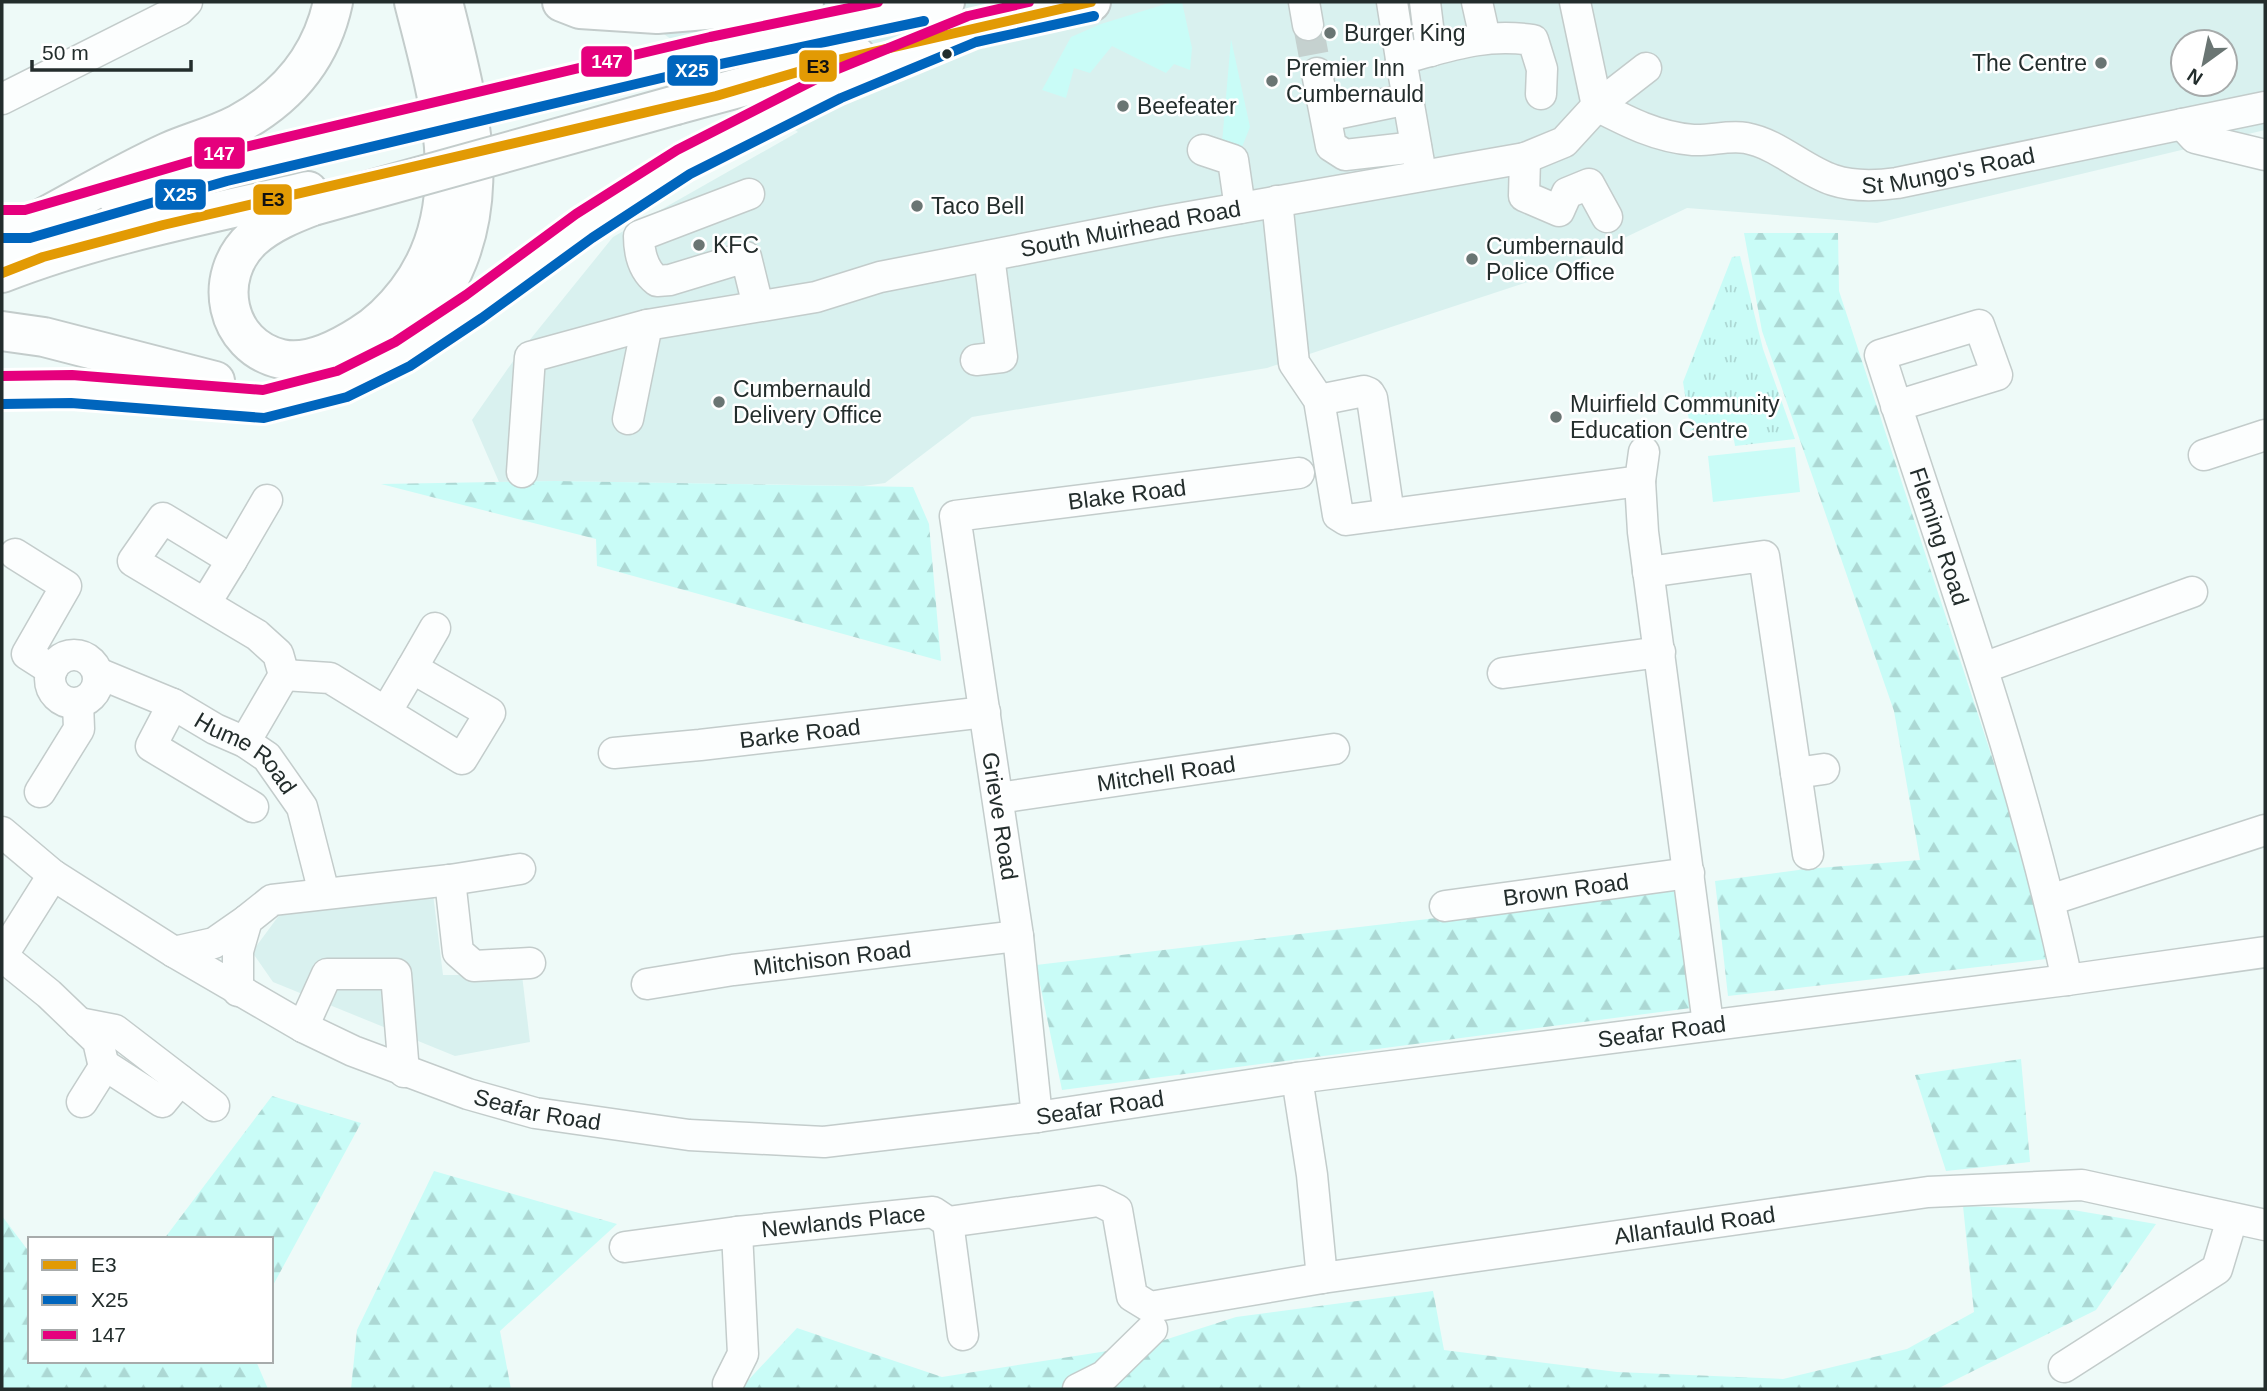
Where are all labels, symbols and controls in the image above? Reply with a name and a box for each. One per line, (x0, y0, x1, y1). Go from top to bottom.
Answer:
place label: Burger King (1344, 20, 1465, 46)
marker: Burger King (1322, 25, 1338, 41)
scale bar (32, 28, 191, 72)
north arrow (2169, 28, 2239, 98)
text: 50 m (42, 41, 89, 64)
line badge: 147 (580, 45, 633, 78)
unlabelled marker (940, 47, 954, 61)
line badge: E3 (798, 49, 838, 83)
place label: The Centre (1972, 50, 2087, 76)
text: 147 (591, 51, 623, 72)
line badge: X25 (666, 54, 719, 87)
place label: Premier Inn Cumbernauld (1286, 55, 1424, 107)
marker: The Centre (2093, 55, 2109, 71)
text: E3 (806, 56, 830, 77)
text: X25 (675, 60, 709, 81)
text: N (2184, 64, 2206, 89)
marker: Premier Inn Cumbernauld (1264, 73, 1280, 89)
place label: Beefeater (1137, 93, 1237, 119)
marker: Beefeater (1115, 98, 1131, 114)
line badge: 147 (193, 136, 246, 170)
street label: St Mungo's Road (1861, 142, 2037, 198)
text: 147 (203, 143, 235, 164)
line badge: X25 (154, 178, 207, 211)
line badge: E3 (252, 183, 293, 216)
text: X25 (163, 184, 197, 205)
text: E3 (261, 189, 285, 210)
place label: Taco Bell (931, 193, 1024, 219)
street label: South Muirhead Road (1018, 195, 1243, 262)
marker: Taco Bell (909, 198, 925, 214)
place label: KFC (713, 232, 759, 258)
place label: Cumbernauld Police Office (1486, 233, 1624, 285)
marker: KFC (691, 237, 707, 253)
marker: Cumbernauld Police Office (1464, 251, 1480, 267)
place label: Cumbernauld Delivery Office (733, 376, 882, 428)
place label: Muirfield Community Education Centre (1570, 391, 1780, 443)
marker: Cumbernauld Delivery Office (711, 394, 727, 410)
marker: Muirfield Community Education Centre (1548, 409, 1564, 425)
street label: Fleming Road (1905, 464, 1974, 608)
street label: Blake Road (1066, 474, 1188, 515)
street label: Hume Road (190, 707, 302, 799)
street label: Barke Road (738, 714, 862, 753)
street label: Grieve Road (977, 750, 1023, 882)
street label: Mitchell Road (1095, 751, 1237, 796)
street label: Brown Road (1501, 868, 1630, 911)
street label: Mitchison Road (752, 936, 912, 980)
street label: Seafar Road (1596, 1011, 1727, 1053)
street label: Seafar Road (471, 1083, 603, 1135)
street label: Seafar Road (1034, 1085, 1166, 1130)
street label: Newlands Place (760, 1200, 927, 1242)
street label: Allanfauld Road (1612, 1201, 1777, 1249)
legend (28, 1237, 273, 1363)
text: E3 (91, 1253, 117, 1276)
text: X25 (91, 1288, 128, 1311)
text: 147 (91, 1323, 126, 1346)

